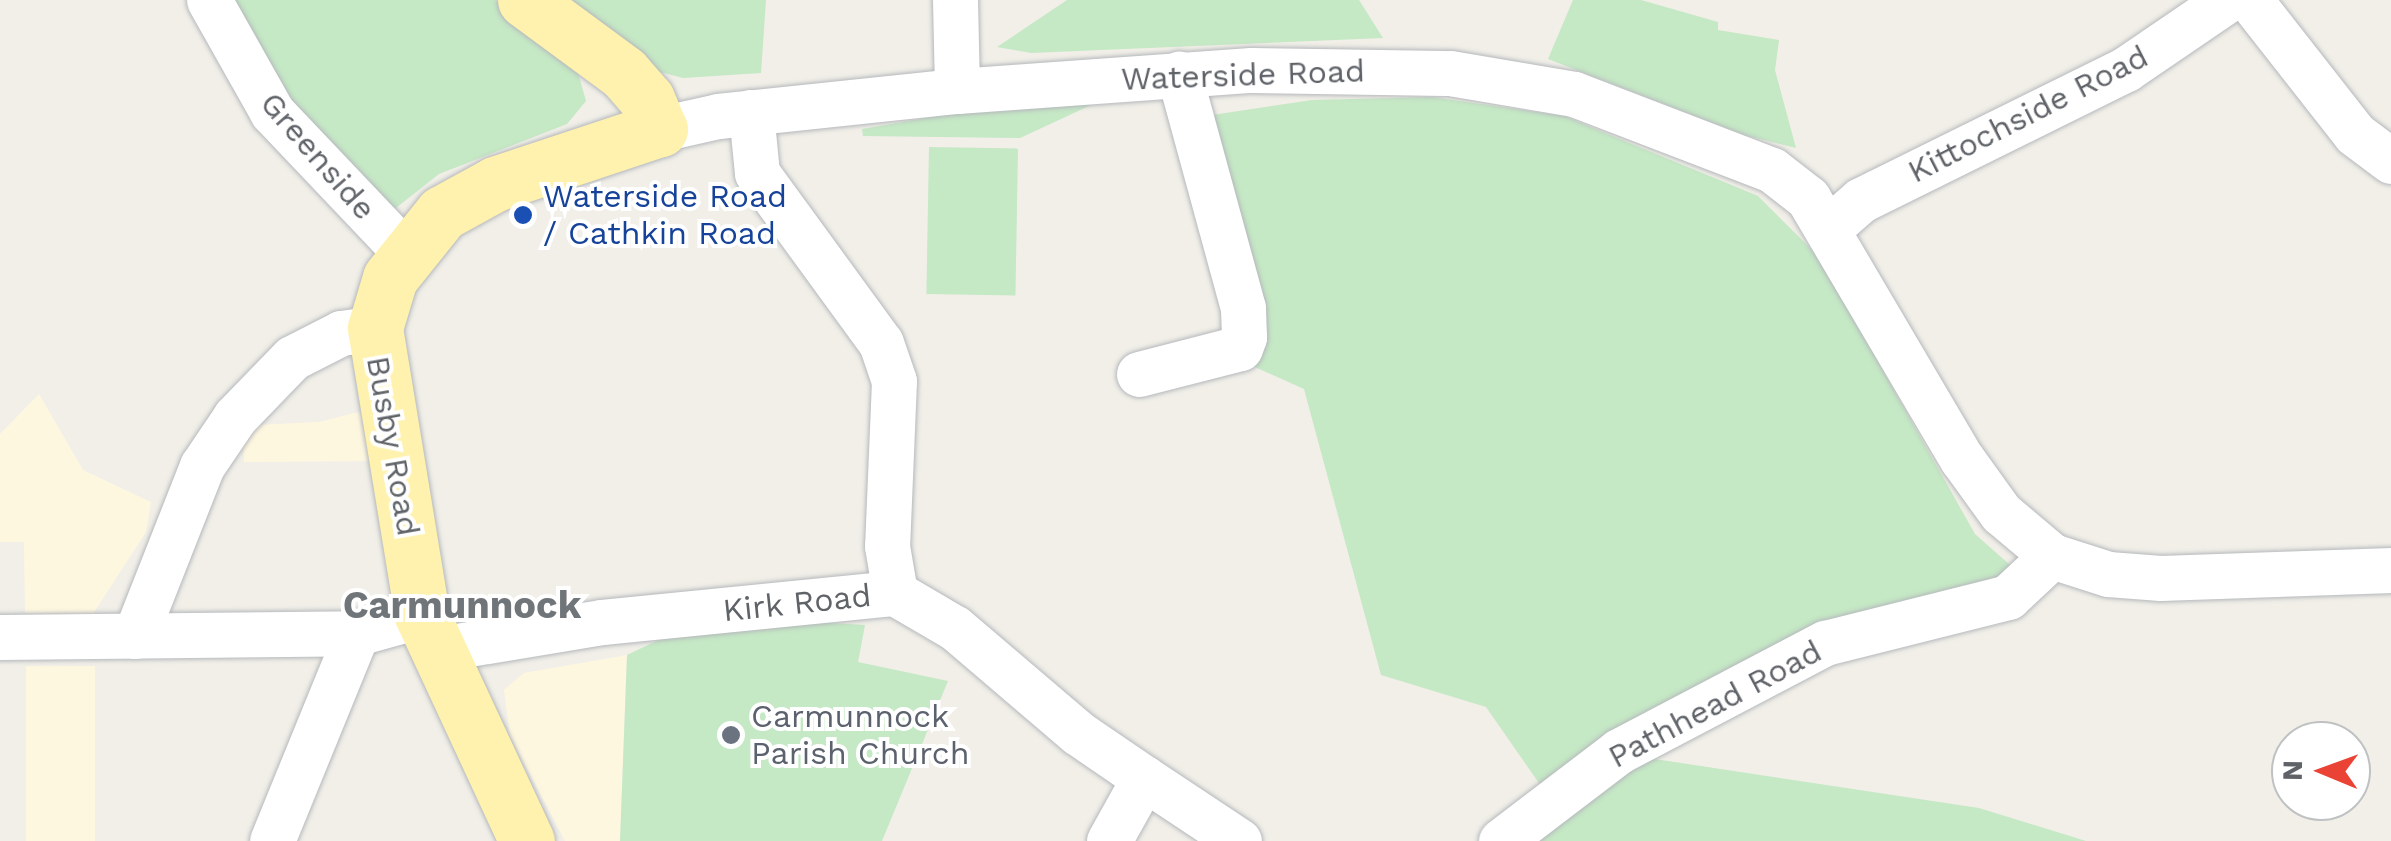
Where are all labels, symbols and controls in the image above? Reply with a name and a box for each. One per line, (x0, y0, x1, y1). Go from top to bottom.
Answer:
street label: Kittochside Road (1902, 37, 2154, 191)
street label: Waterside Road (1120, 52, 1366, 98)
street label: Greenside (252, 84, 384, 228)
place label: Waterside Road / Cathkin Road (543, 178, 787, 253)
marker: Waterside Road / Cathkin Road (512, 204, 534, 226)
street label: Busby Road (358, 353, 428, 539)
street label: Kirk Road (721, 576, 873, 630)
district label: Carmunnock (343, 583, 581, 629)
street label: Pathhead Road (1602, 632, 1828, 776)
place label: Carmunnock Parish Church (751, 698, 970, 773)
north arrow (2271, 721, 2371, 821)
marker: Carmunnock Parish Church (720, 724, 742, 746)
text: N (2276, 760, 2309, 781)

